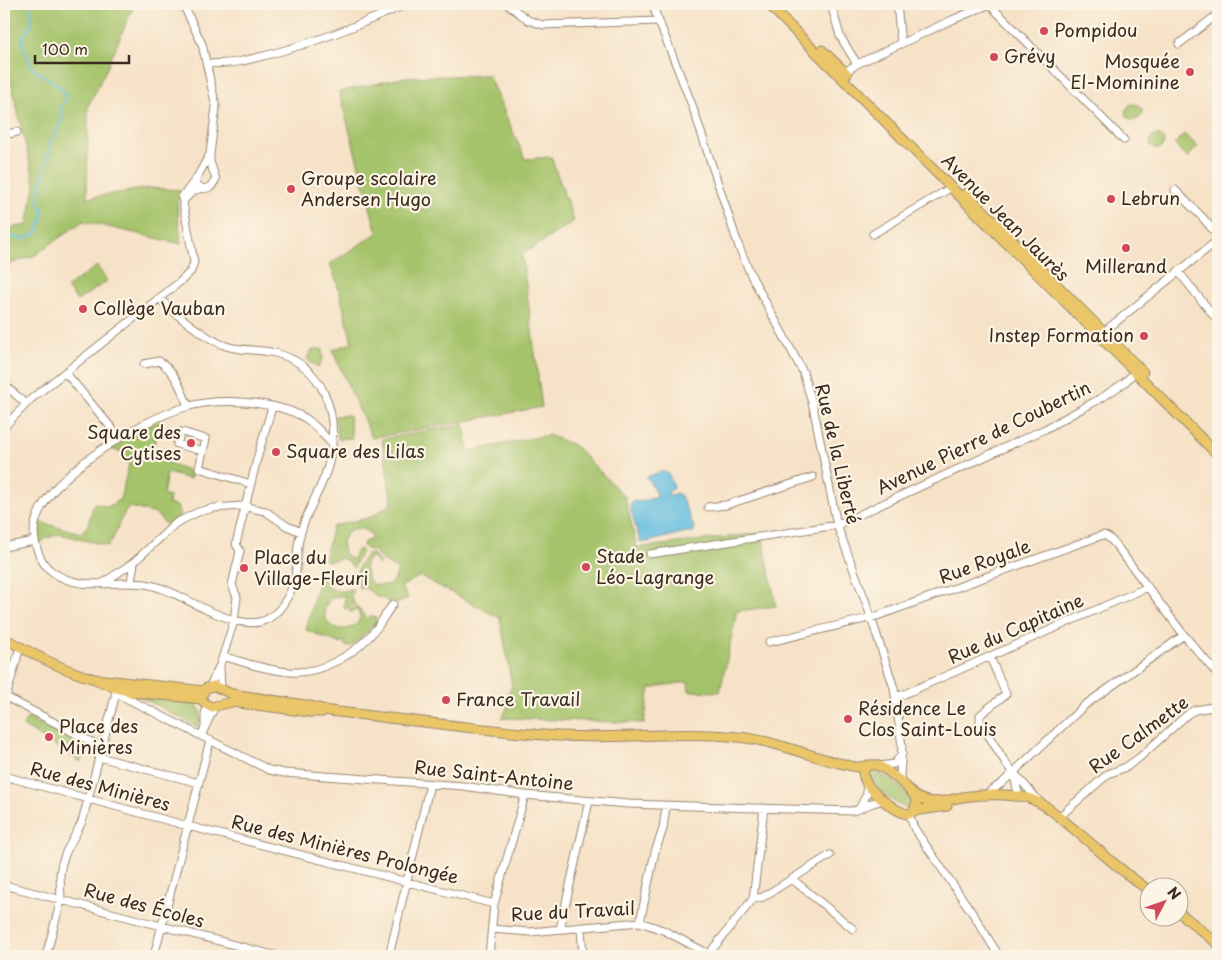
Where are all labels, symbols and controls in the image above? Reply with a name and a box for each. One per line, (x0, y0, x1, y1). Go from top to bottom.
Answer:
place label: Pompidou (1054, 16, 1138, 43)
marker: Pompidou (1038, 25, 1050, 37)
scale bar (35, 32, 129, 64)
text: 100 m (42, 37, 88, 60)
place label: Grévy (1004, 42, 1056, 69)
place label: Mosquée El-Mominine (1070, 47, 1180, 95)
marker: Grévy (988, 51, 1000, 63)
marker: Mosquée El-Mominine (1184, 66, 1196, 78)
street label: Avenue Jean Jaurès (936, 147, 1076, 287)
place label: Groupe scolaire Andersen Hugo (301, 164, 437, 212)
marker: Groupe scolaire Andersen Hugo (285, 183, 297, 195)
place label: Lebrun (1121, 184, 1180, 211)
marker: Lebrun (1105, 193, 1117, 205)
marker: Millerand (1120, 242, 1132, 254)
place label: Millerand (1085, 252, 1167, 279)
place label: Collège Vauban (93, 294, 225, 321)
marker: Collège Vauban (77, 303, 89, 315)
place label: Instep Formation (989, 321, 1134, 348)
marker: Instep Formation (1138, 330, 1150, 342)
street label: Avenue Pierre de Coubertin (872, 373, 1095, 500)
street label: Rue de la Liberté (809, 381, 868, 527)
place label: Square des Cytises (87, 418, 181, 466)
marker: Square des Cytises (185, 437, 197, 449)
place label: Square des Lilas (286, 437, 425, 464)
marker: Square des Lilas (270, 446, 282, 458)
street label: Rue Royale (935, 532, 1034, 590)
place label: Stade Léo-Lagrange (596, 542, 715, 590)
place label: Place du Village-Fleuri (254, 543, 368, 591)
marker: Stade Léo-Lagrange (580, 561, 592, 573)
marker: Place du Village-Fleuri (238, 562, 250, 574)
street label: Rue du Capitaine (943, 586, 1088, 670)
place label: France Travail (456, 685, 580, 712)
street label: Rue Calmette (1083, 688, 1194, 779)
marker: France Travail (440, 694, 452, 706)
place label: Résidence Le Clos Saint-Louis (858, 694, 997, 742)
place label: Place des Minières (59, 712, 138, 760)
marker: Résidence Le Clos Saint-Louis (842, 713, 854, 725)
marker: Place des Minières (43, 731, 55, 743)
street label: Rue Saint-Antoine (413, 753, 575, 796)
street label: Rue des Minières (27, 754, 173, 817)
street label: Rue des Minières Prolongée (229, 807, 462, 890)
street label: Rue des Écoles (81, 876, 208, 934)
north arrow (1140, 878, 1190, 928)
text: N (1163, 882, 1186, 904)
street label: Rue du Travail (510, 894, 636, 927)

